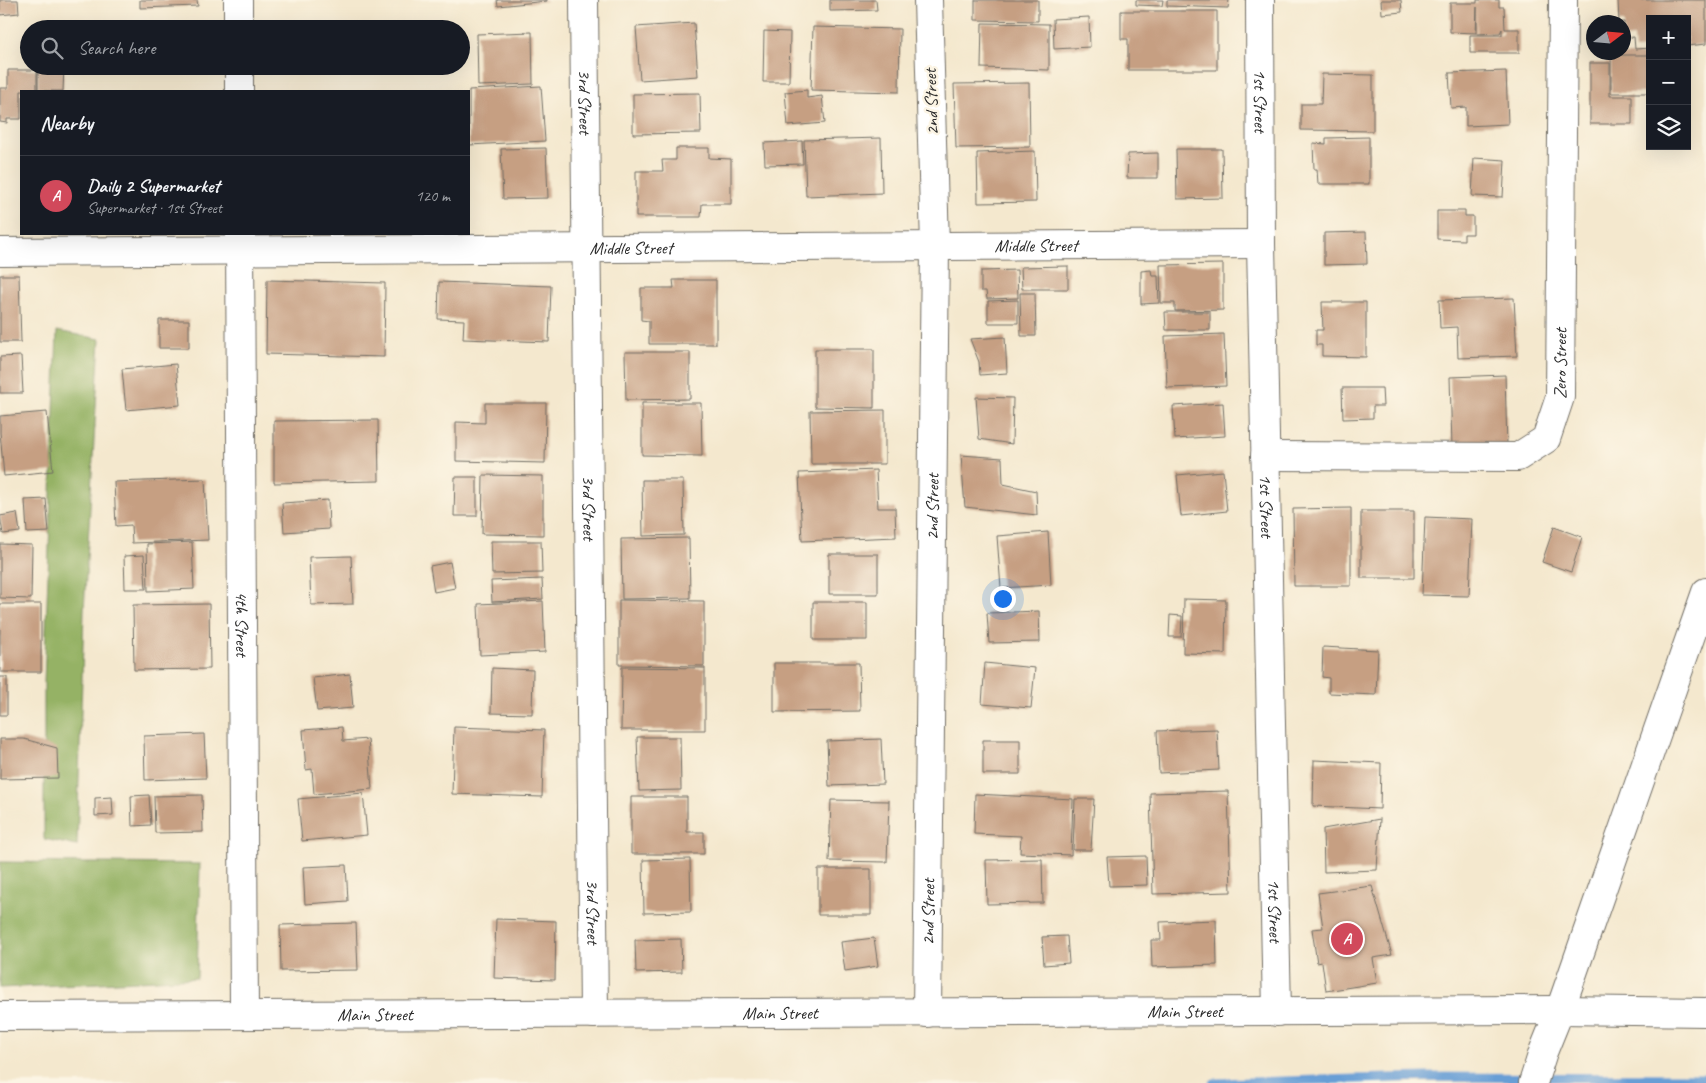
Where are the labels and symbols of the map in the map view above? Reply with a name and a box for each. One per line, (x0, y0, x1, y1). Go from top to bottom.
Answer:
north arrow (1586, 15, 1631, 60)
street label: 2nd Street (919, 66, 943, 136)
street label: 3rd Street (574, 69, 596, 137)
street label: 1st Street (1249, 69, 1272, 135)
street label: Middle Street (994, 234, 1081, 257)
street label: Middle Street (589, 237, 676, 259)
street label: Zero Street (1549, 326, 1572, 399)
street label: 2nd Street (921, 472, 944, 540)
street label: 1st Street (1255, 474, 1278, 540)
street label: 3rd Street (578, 475, 600, 543)
your location (990, 586, 1016, 612)
street label: 4th Street (231, 591, 253, 659)
street label: 2nd Street (917, 877, 939, 945)
street label: 3rd Street (582, 879, 604, 947)
street label: 1st Street (1263, 879, 1287, 945)
pin: A (1331, 920, 1363, 958)
street label: Main Street (1147, 1000, 1225, 1023)
street label: Main Street (742, 1002, 820, 1024)
street label: Main Street (337, 1003, 415, 1026)

